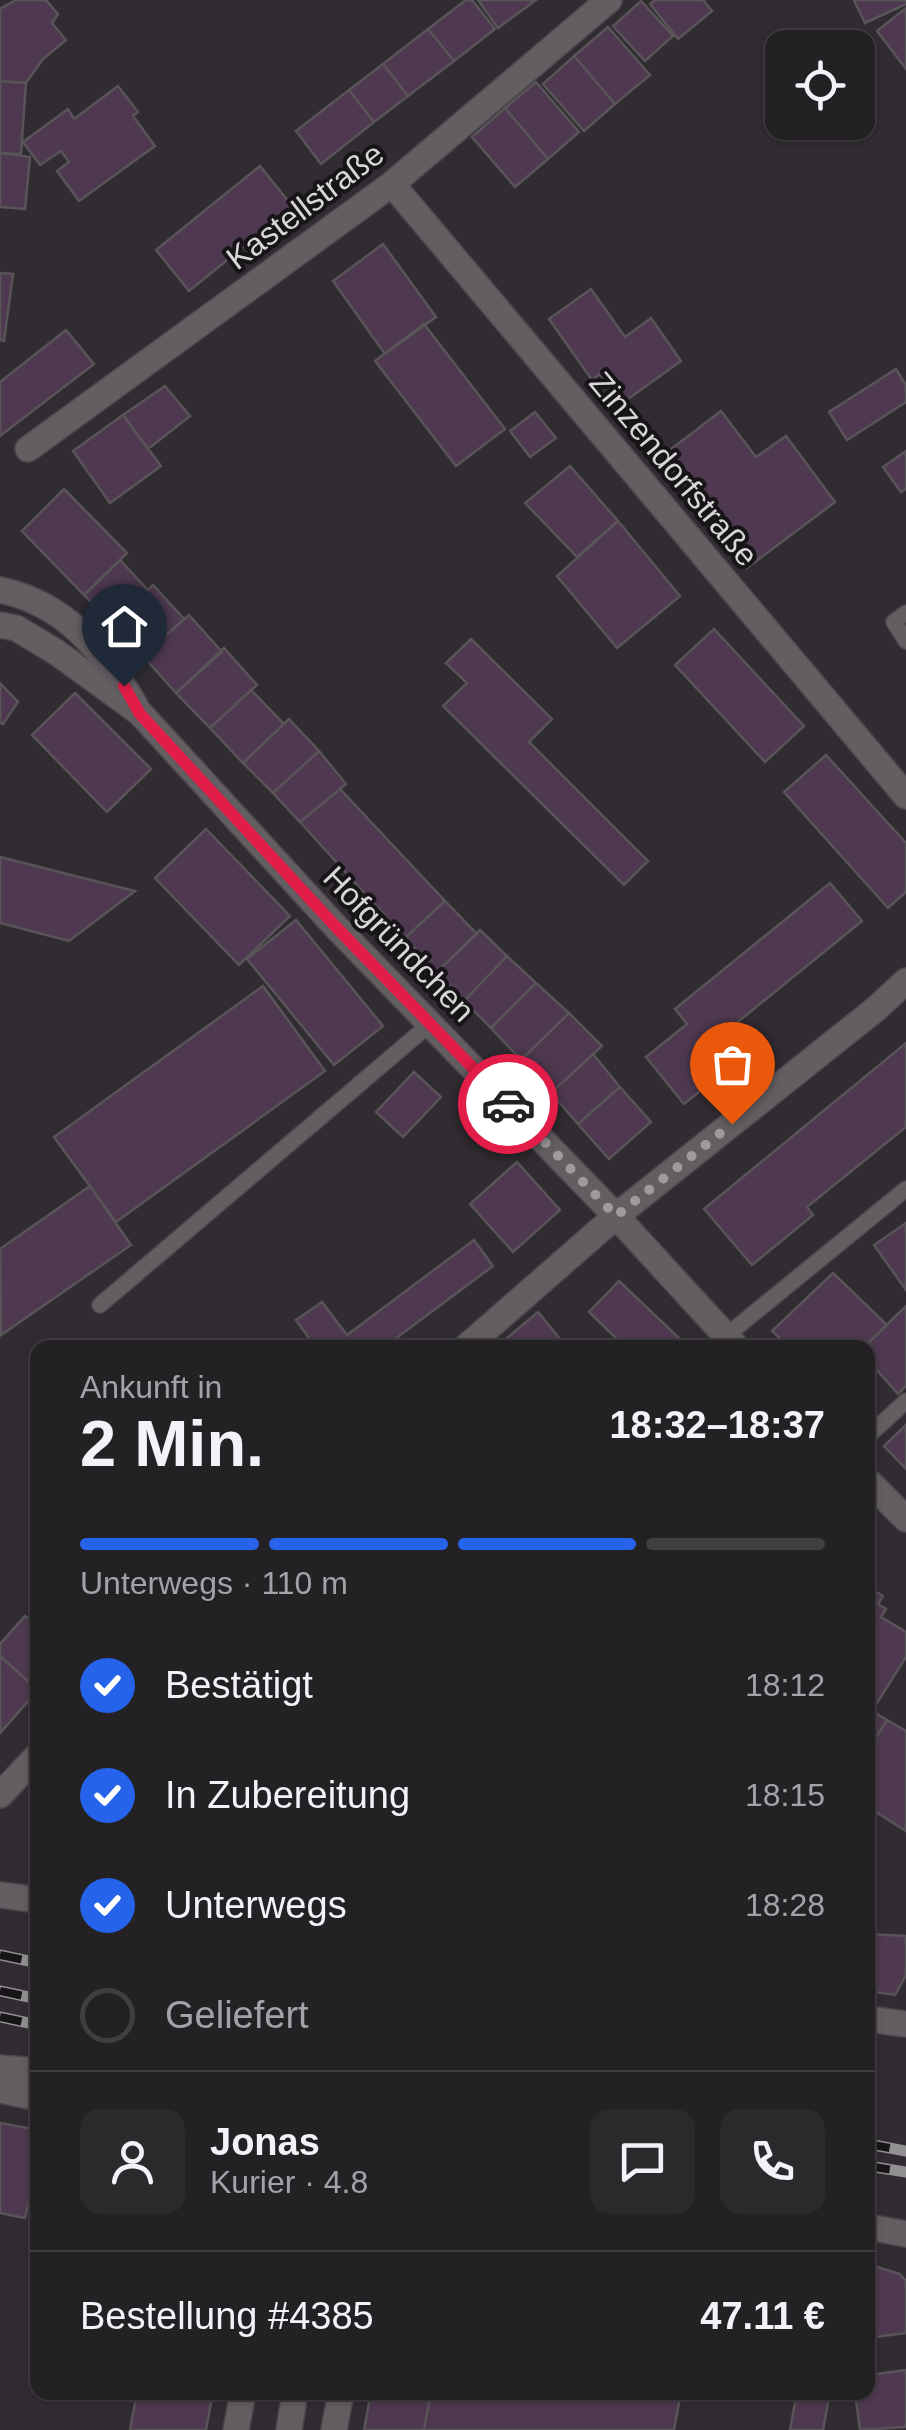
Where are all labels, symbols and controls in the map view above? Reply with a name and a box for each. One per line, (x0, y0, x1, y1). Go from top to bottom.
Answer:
map controls (765, 30, 875, 140)
button: locate (765, 30, 875, 140)
street label: Kastellstraße (220, 135, 390, 277)
street label: Zinzendorfstraße (582, 365, 766, 573)
pin (82, 584, 167, 687)
icon: home (97, 599, 152, 654)
street label: Hofgründchen (316, 859, 482, 1029)
pin (690, 1022, 775, 1125)
icon: bag (705, 1037, 760, 1092)
courier (458, 1054, 558, 1154)
icon: car (481, 1077, 536, 1132)
text: Ankunft in (80, 1369, 222, 1405)
text: 18:32–18:37 (609, 1404, 825, 1446)
text: 2 Min. (80, 1407, 264, 1480)
text: Unterwegs · 110 m (80, 1565, 348, 1601)
icon: check (80, 1658, 135, 1713)
text: Bestätigt (165, 1664, 313, 1706)
text: 18:12 (745, 1667, 825, 1703)
icon: check (80, 1768, 135, 1823)
text: In Zubereitung (165, 1774, 410, 1816)
text: 18:15 (745, 1777, 825, 1813)
icon: check (80, 1878, 135, 1933)
text: Unterwegs (165, 1884, 347, 1926)
text: 18:28 (745, 1887, 825, 1923)
text: Geliefert (165, 1994, 309, 2036)
button: person (80, 2109, 185, 2214)
button: chat (590, 2109, 695, 2214)
button: phone (720, 2109, 825, 2214)
text: Jonas (210, 2121, 320, 2163)
text: Kurier · 4.8 (210, 2164, 368, 2200)
text: Bestellung #4385 (80, 2295, 374, 2337)
text: 47.11 € (700, 2295, 825, 2337)

